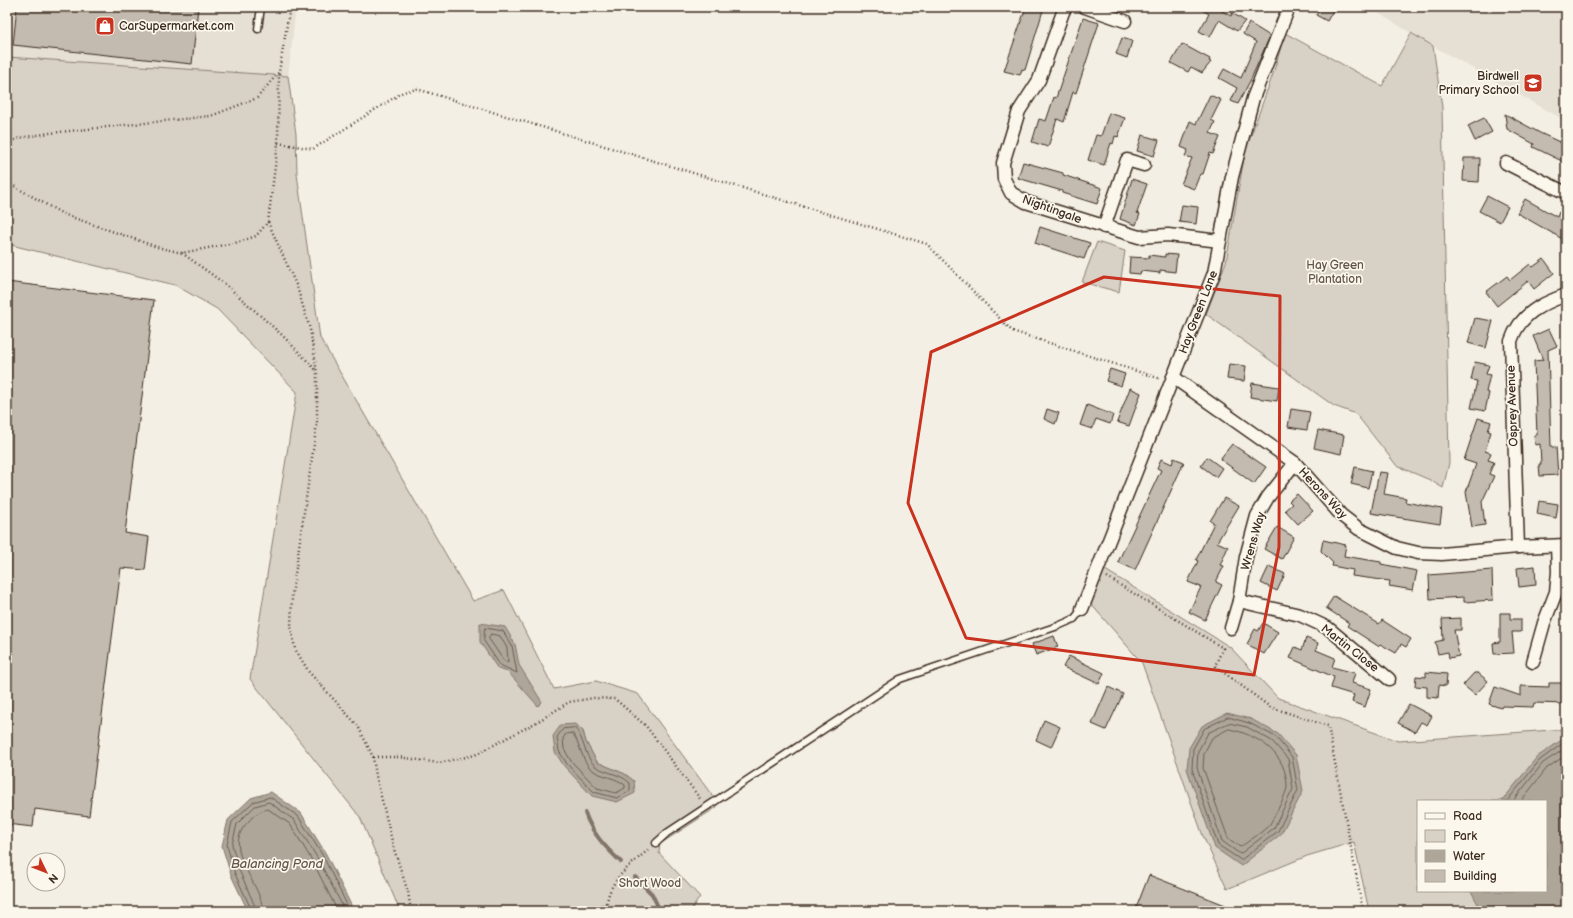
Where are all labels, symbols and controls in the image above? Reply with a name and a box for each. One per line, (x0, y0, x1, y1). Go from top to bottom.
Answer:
shop icon: CarSupermarket.com (94, 15, 116, 37)
place label: CarSupermarket.com (119, 19, 234, 34)
place label: Birdwell Primary School (1438, 69, 1519, 98)
school or university icon: Birdwell Primary School (1522, 72, 1544, 94)
street label: Nightingale (1020, 192, 1084, 227)
park label: Hay Green Plantation (1306, 258, 1364, 287)
street label: Hay Green Lane (1176, 268, 1221, 356)
street label: Osprey Avenue (1504, 365, 1521, 447)
street label: Herons Way (1295, 465, 1351, 523)
street label: Wrens Way (1238, 510, 1269, 572)
street label: Martin Close (1318, 621, 1382, 676)
legend (1417, 800, 1547, 892)
text: Road (1453, 809, 1482, 824)
text: Park (1453, 829, 1477, 844)
text: Water (1453, 849, 1485, 864)
north arrow (26, 852, 66, 892)
water label: Balancing Pond (231, 856, 324, 872)
text: Building (1453, 869, 1497, 884)
text: N (45, 871, 61, 886)
park label: Short Wood (619, 876, 681, 891)

